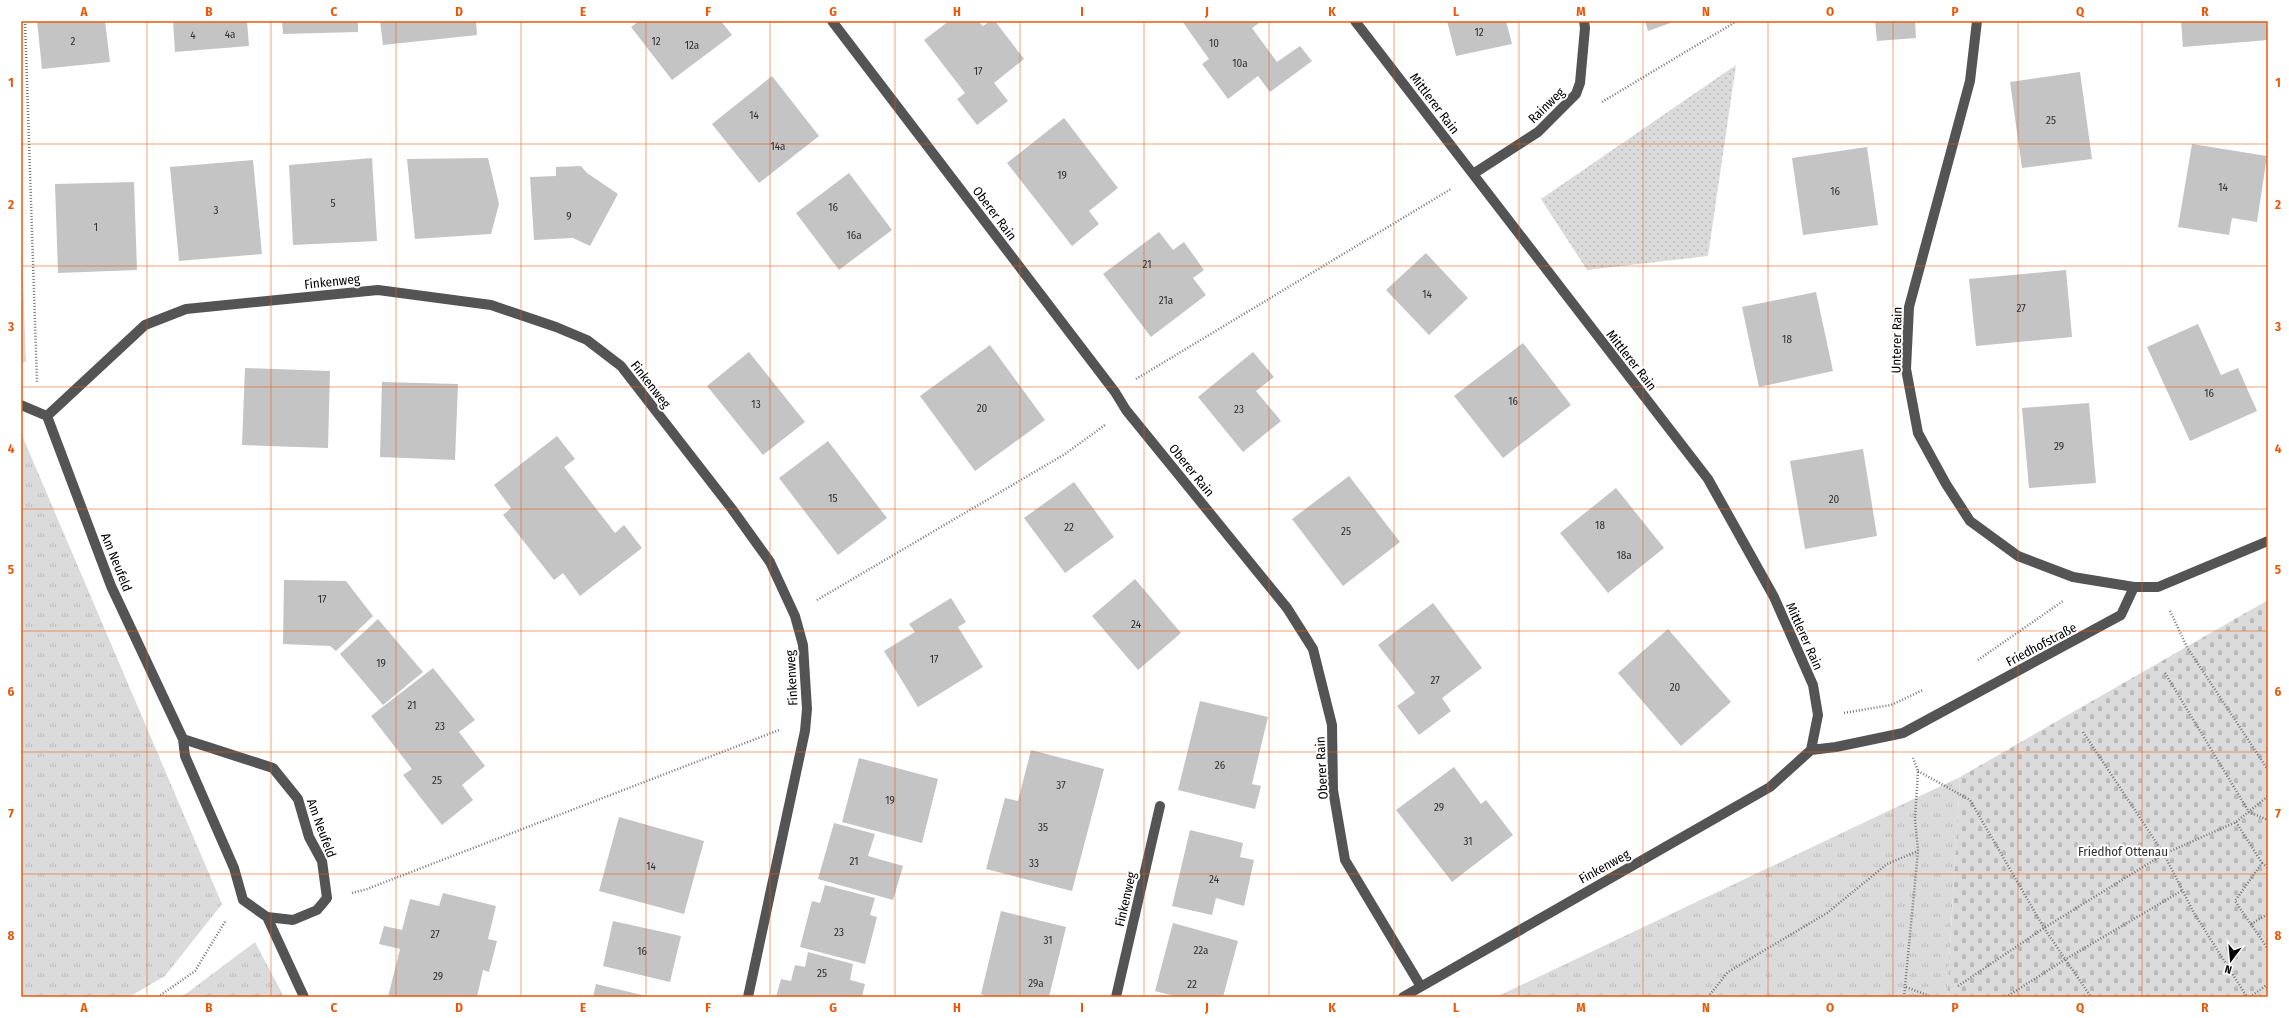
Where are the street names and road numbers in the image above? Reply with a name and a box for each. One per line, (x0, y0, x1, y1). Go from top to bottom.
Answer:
street label: Mittlerer Rain (1407, 70, 1462, 137)
street label: Rainweg (1525, 84, 1568, 126)
street label: Oberer Rain (970, 184, 1020, 243)
street label: Finkenweg (304, 271, 361, 292)
street label: Unterer Rain (1888, 307, 1905, 373)
street label: Mittlerer Rain (1603, 327, 1660, 393)
street label: Finkenweg (628, 358, 674, 412)
street label: Oberer Rain (1166, 441, 1217, 500)
street label: Am Neufeld (98, 531, 135, 594)
street label: Mittlerer Rain (1783, 600, 1826, 672)
street label: Friedhofstraße (2003, 620, 2079, 669)
street label: Finkenweg (783, 649, 800, 706)
street label: Oberer Rain (1312, 736, 1331, 800)
street label: Am Neufeld (304, 797, 339, 860)
street label: Finkenweg (1576, 846, 1633, 886)
street label: Finkenweg (1112, 869, 1139, 928)

